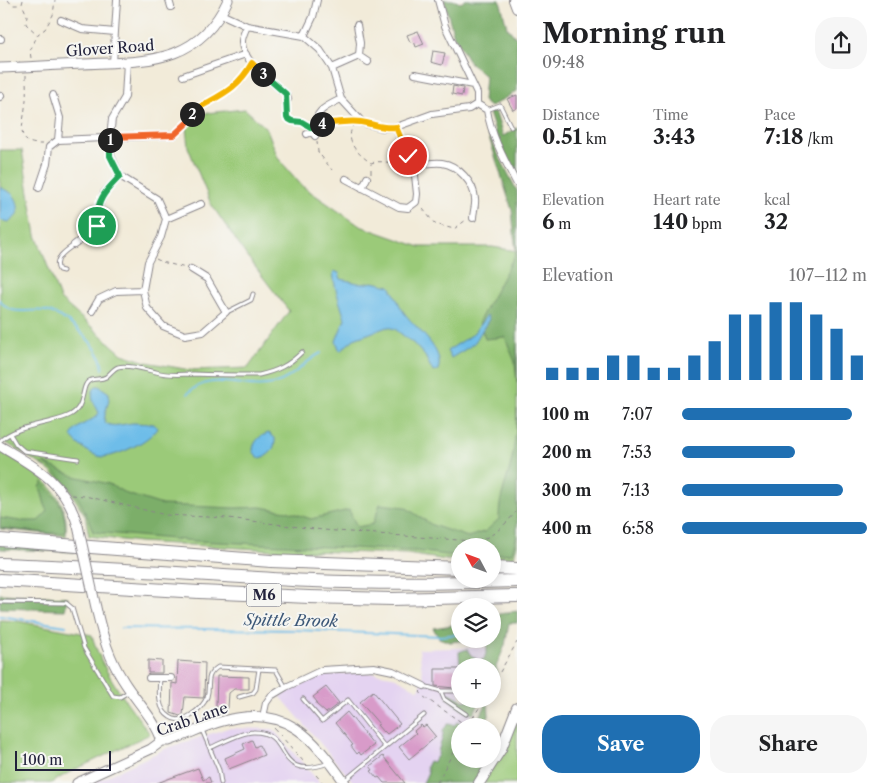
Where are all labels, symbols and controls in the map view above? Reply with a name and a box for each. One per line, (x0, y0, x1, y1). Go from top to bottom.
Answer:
text: Morning run (542, 16, 726, 50)
button: share (815, 17, 867, 69)
street label: Glover Road (65, 35, 155, 61)
text: 09:48 (542, 52, 585, 72)
pin: 3 (250, 62, 276, 86)
text: 3 (260, 65, 267, 83)
pin: 2 (180, 102, 204, 126)
text: 2 (188, 105, 197, 123)
text: Distance (542, 106, 600, 124)
text: Time (653, 106, 688, 124)
text: Pace (764, 106, 796, 124)
pin: 4 (310, 112, 334, 136)
text: 4 (318, 115, 327, 133)
text: 0.51 (542, 124, 582, 149)
text: 3:43 (653, 124, 695, 149)
text: 7:18 (764, 124, 804, 149)
pin: 1 (98, 128, 122, 152)
text: km (582, 130, 607, 148)
text: /km (804, 130, 834, 148)
text: 1 (107, 131, 114, 149)
pin (387, 135, 429, 177)
icon: check (394, 142, 422, 170)
text: Elevation (542, 191, 605, 209)
text: Heart rate (653, 191, 720, 209)
text: kcal (764, 191, 790, 209)
pin (76, 205, 118, 247)
text: 6 (542, 209, 555, 234)
text: 140 (653, 209, 688, 234)
text: 32 (764, 209, 788, 234)
icon: arrive (83, 212, 111, 240)
text: m (555, 215, 571, 233)
text: bpm (688, 215, 722, 233)
text: Elevation (542, 265, 613, 285)
text: 107–112 m (789, 265, 867, 285)
text: 100 m (542, 404, 589, 424)
text: 7:07 (622, 404, 652, 424)
text: 200 m (542, 442, 592, 462)
text: 7:53 (622, 442, 652, 462)
text: 300 m (542, 480, 591, 500)
text: 7:13 (622, 480, 650, 500)
text: 400 m (542, 518, 592, 538)
text: 6:58 (622, 518, 654, 538)
north arrow (451, 538, 501, 588)
map controls (451, 538, 501, 768)
road number: M6 (246, 584, 282, 606)
button: layers (451, 598, 501, 648)
water label: Spittle Brook (243, 609, 339, 631)
button: + (451, 658, 501, 708)
street label: Crab Lane (154, 698, 230, 740)
button: Save (542, 715, 700, 773)
button: Share (710, 715, 867, 773)
button: − (451, 718, 501, 768)
scale bar (15, 748, 111, 771)
text: 100 m (22, 751, 62, 769)

